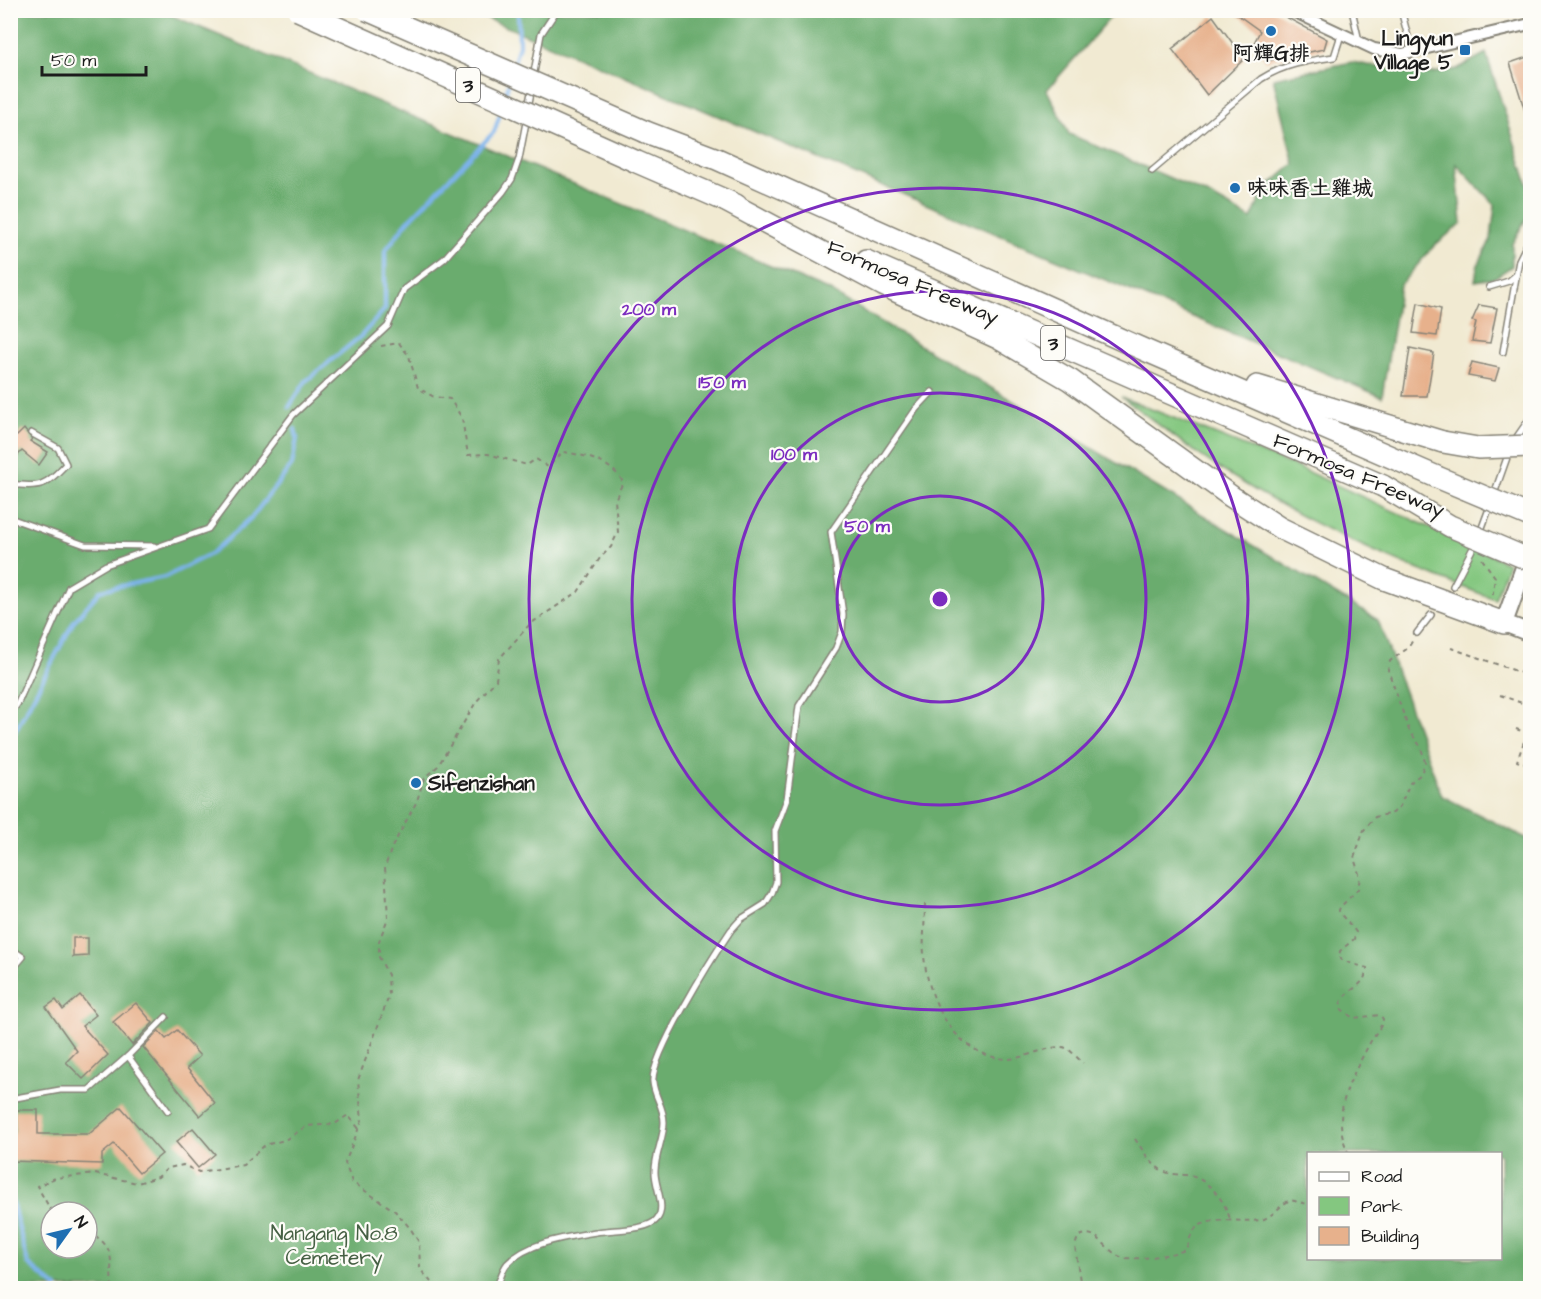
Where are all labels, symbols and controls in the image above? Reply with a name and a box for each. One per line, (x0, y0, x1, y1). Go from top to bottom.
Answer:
marker: 阿輝G排 (1264, 24, 1278, 38)
place label: Lingyun Village 5 (1373, 24, 1454, 79)
scale bar (42, 39, 146, 77)
place label: 阿輝G排 (1232, 39, 1310, 68)
marker: Lingyun Village 5 (1458, 43, 1472, 57)
text: 50 m (51, 48, 96, 73)
road number: 3 (456, 68, 480, 102)
place label: 味味香土雞城 (1247, 174, 1373, 203)
marker: 味味香土雞城 (1228, 181, 1242, 195)
street label: Formosa Freeway (822, 233, 1003, 334)
text: 200 m (621, 297, 677, 322)
road number: 3 (1041, 326, 1065, 360)
text: 150 m (698, 370, 747, 395)
street label: Formosa Freeway (1268, 426, 1449, 527)
text: 100 m (771, 442, 818, 467)
text: 50 m (844, 514, 891, 539)
centre of rings (930, 589, 950, 609)
place label: Sifenzishan (427, 769, 535, 798)
marker: Sifenzishan (409, 776, 423, 790)
legend (1307, 1152, 1502, 1260)
text: Road (1361, 1164, 1402, 1189)
text: Park (1361, 1194, 1403, 1219)
north arrow (39, 1200, 99, 1260)
text: N (69, 1212, 93, 1232)
park label: Nangang No.8 Cemetery (270, 1219, 398, 1274)
text: Building (1361, 1224, 1419, 1250)

